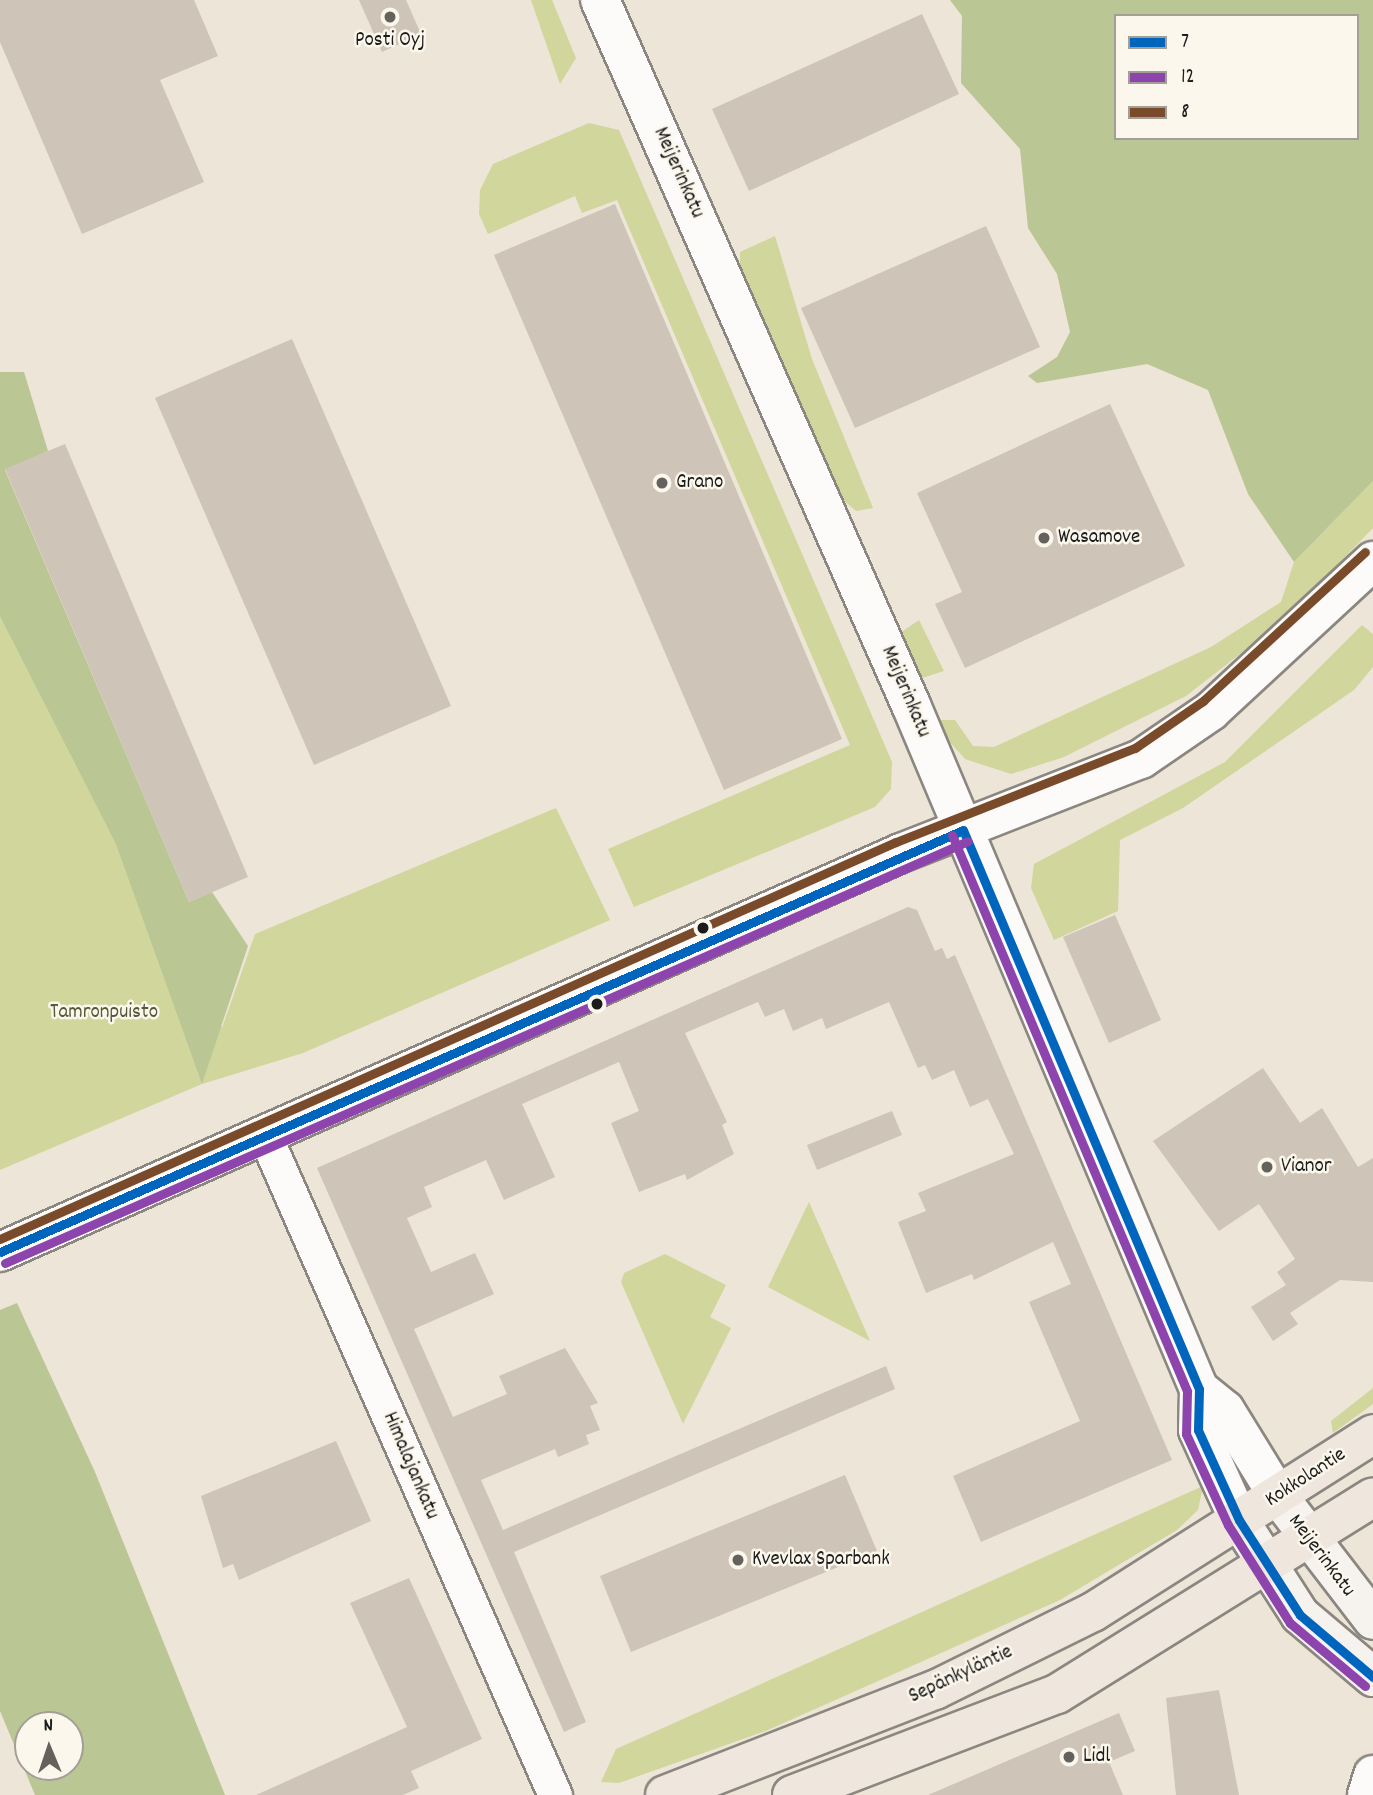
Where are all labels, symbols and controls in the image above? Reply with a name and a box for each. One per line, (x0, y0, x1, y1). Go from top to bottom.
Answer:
marker: Posti Oyj (382, 9, 398, 25)
legend (1114, 14, 1359, 140)
place label: Posti Oyj (355, 28, 425, 54)
text: 7 (1181, 28, 1189, 58)
text: 12 (1181, 63, 1195, 93)
text: 8 (1181, 98, 1189, 128)
street label: Meijerinkatu (647, 124, 709, 222)
place label: Grano (676, 470, 723, 496)
marker: Grano (654, 475, 670, 491)
place label: Wasamove (1058, 525, 1140, 551)
marker: Wasamove (1036, 530, 1052, 546)
street label: Meijerinkatu (875, 643, 935, 741)
unlabelled marker (696, 921, 710, 935)
unlabelled marker (590, 997, 604, 1011)
park label: Tamronpuisto (50, 1000, 158, 1026)
place label: Vianor (1281, 1154, 1332, 1180)
marker: Vianor (1259, 1159, 1275, 1175)
street label: Himalajankatu (376, 1409, 444, 1523)
street label: Kokkolantie (1261, 1443, 1351, 1513)
street label: Meijerinkatu (1282, 1510, 1360, 1602)
place label: Kvevlax Sparbank (752, 1547, 890, 1573)
marker: Kvevlax Sparbank (730, 1552, 746, 1568)
street label: Sepänkyläntie (905, 1640, 1017, 1710)
north arrow (14, 1711, 84, 1781)
text: N (43, 1713, 53, 1740)
place label: Lidl (1083, 1744, 1110, 1770)
marker: Lidl (1061, 1749, 1077, 1765)

